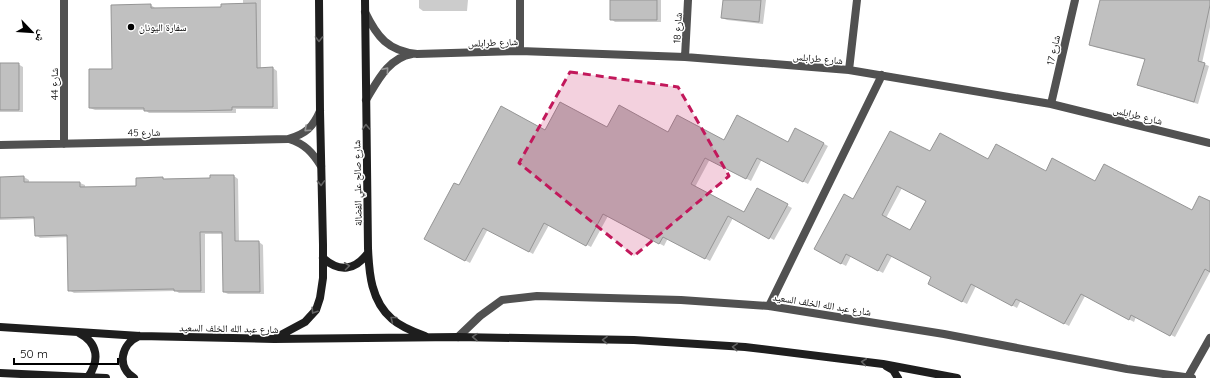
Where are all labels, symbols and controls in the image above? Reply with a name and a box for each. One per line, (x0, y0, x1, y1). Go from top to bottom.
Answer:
north arrow (12, 12, 52, 52)
street label: شارع 18 (670, 12, 685, 44)
place label: سفارة اليونان (139, 21, 187, 34)
marker: سفارة اليونان (126, 22, 136, 32)
text: ش (31, 28, 50, 45)
street label: شارع 17 (1044, 33, 1063, 66)
street label: شارع طرابلس (468, 35, 519, 50)
one-way arrow (315, 36, 323, 42)
street label: شارع طرابلس (792, 50, 844, 67)
street label: شارع 44 (48, 67, 61, 100)
one-way arrow (381, 67, 388, 75)
street label: شارع طرابلس (1112, 103, 1164, 128)
one-way arrow (305, 124, 312, 131)
one-way arrow (362, 124, 370, 130)
street label: شارع 45 (128, 126, 161, 139)
street label: شارع صالح علي الفضالة (350, 139, 366, 226)
one-way arrow (317, 180, 326, 186)
one-way arrow (344, 262, 350, 271)
street label: شارع عبد الله الخلف السعيد (772, 290, 872, 319)
one-way arrow (311, 307, 319, 314)
one-way arrow (391, 317, 398, 324)
street label: شارع عبد الله الخلف السعيد (179, 321, 279, 336)
one-way arrow (472, 333, 478, 342)
one-way arrow (602, 336, 608, 344)
scale bar (14, 340, 118, 366)
one-way arrow (732, 342, 738, 351)
text: 50 m (20, 346, 48, 361)
one-way arrow (861, 358, 867, 367)

